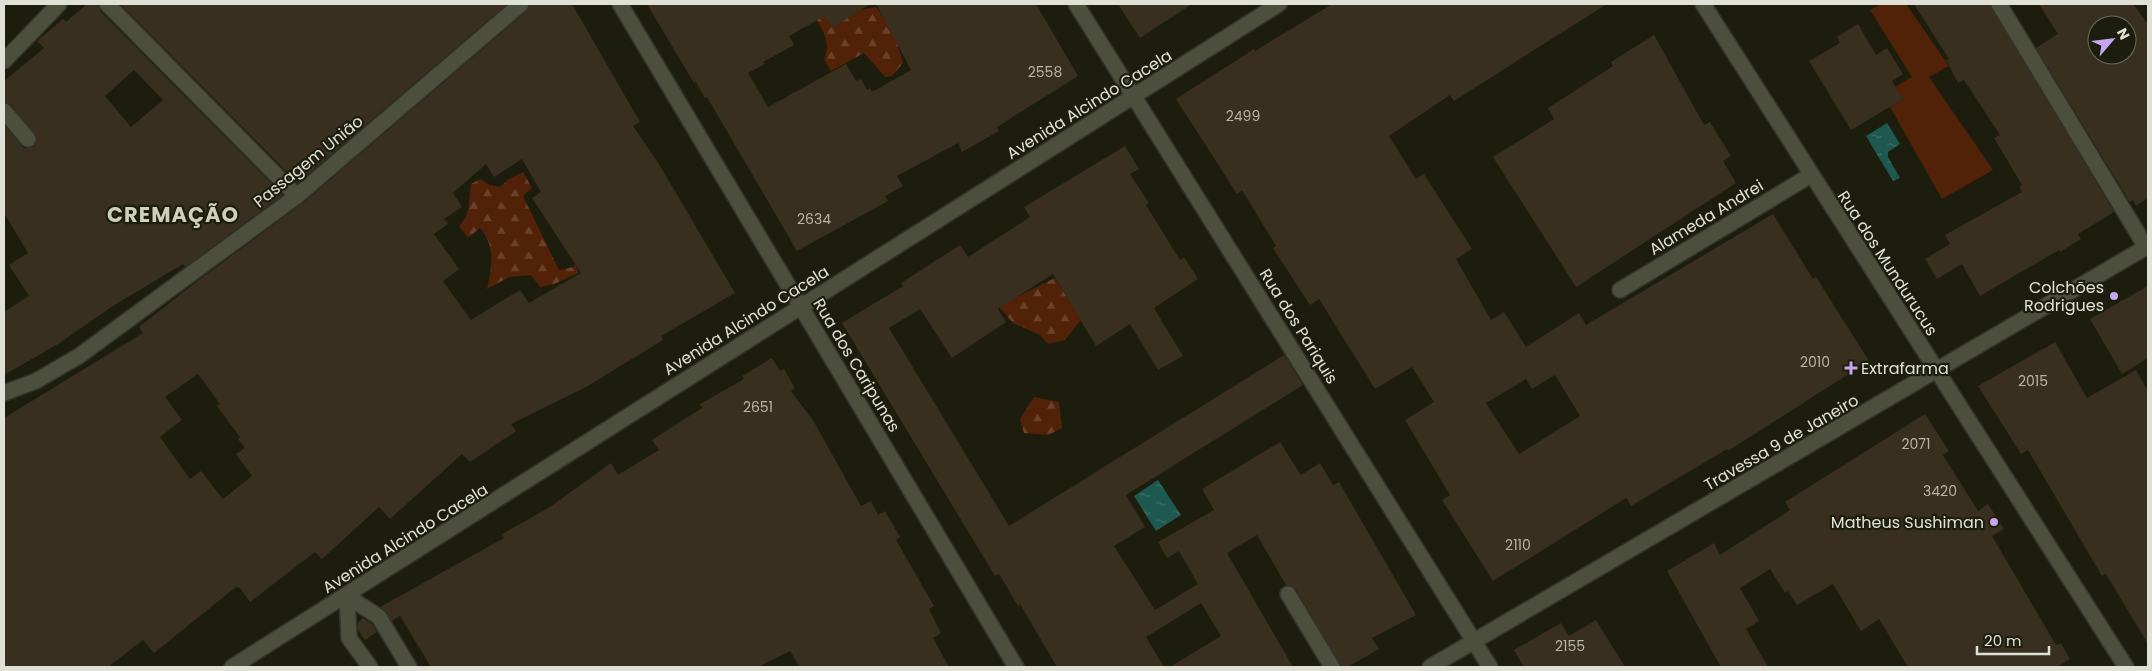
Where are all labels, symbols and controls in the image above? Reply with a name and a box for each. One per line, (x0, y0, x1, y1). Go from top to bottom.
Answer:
north arrow (2087, 15, 2137, 65)
text: N (2112, 25, 2135, 43)
street label: Avenida Alcindo Cacela (1002, 44, 1176, 165)
house number: 2558 (1028, 62, 1062, 82)
house number: 2499 (1226, 106, 1260, 126)
street label: Passagem União (249, 110, 368, 213)
street label: Alameda Andrei (1645, 174, 1768, 261)
street label: Rua dos Mundurucus (1832, 186, 1943, 340)
district label: CREMAÇÃO (107, 200, 239, 229)
house number: 2634 (797, 209, 831, 229)
street label: Avenida Alcindo Cacela (659, 260, 833, 381)
street label: Rua dos Pariquis (1254, 264, 1343, 388)
place label: Colchões Rodrigues (2024, 276, 2104, 317)
marker: Colchões Rodrigues (2108, 290, 2120, 302)
street label: Rua dos Caripunas (807, 294, 906, 436)
house number: 2010 (1800, 352, 1830, 372)
place label: Extrafarma (1861, 357, 1949, 380)
marker: Extrafarma (1845, 362, 1857, 374)
house number: 2015 (2018, 371, 2048, 391)
street label: Travessa 9 de Janeiro (1700, 389, 1863, 496)
house number: 2651 (743, 397, 773, 417)
house number: 2071 (1902, 434, 1930, 454)
street label: Avenida Alcindo Cacela (318, 478, 492, 599)
house number: 3420 (1923, 481, 1957, 501)
place label: Matheus Sushiman (1831, 511, 1984, 534)
marker: Matheus Sushiman (1988, 516, 2000, 528)
house number: 2110 (1505, 535, 1531, 555)
scale bar (1977, 624, 2050, 656)
text: 20 m (1984, 630, 2022, 651)
house number: 2155 (1555, 636, 1585, 656)

